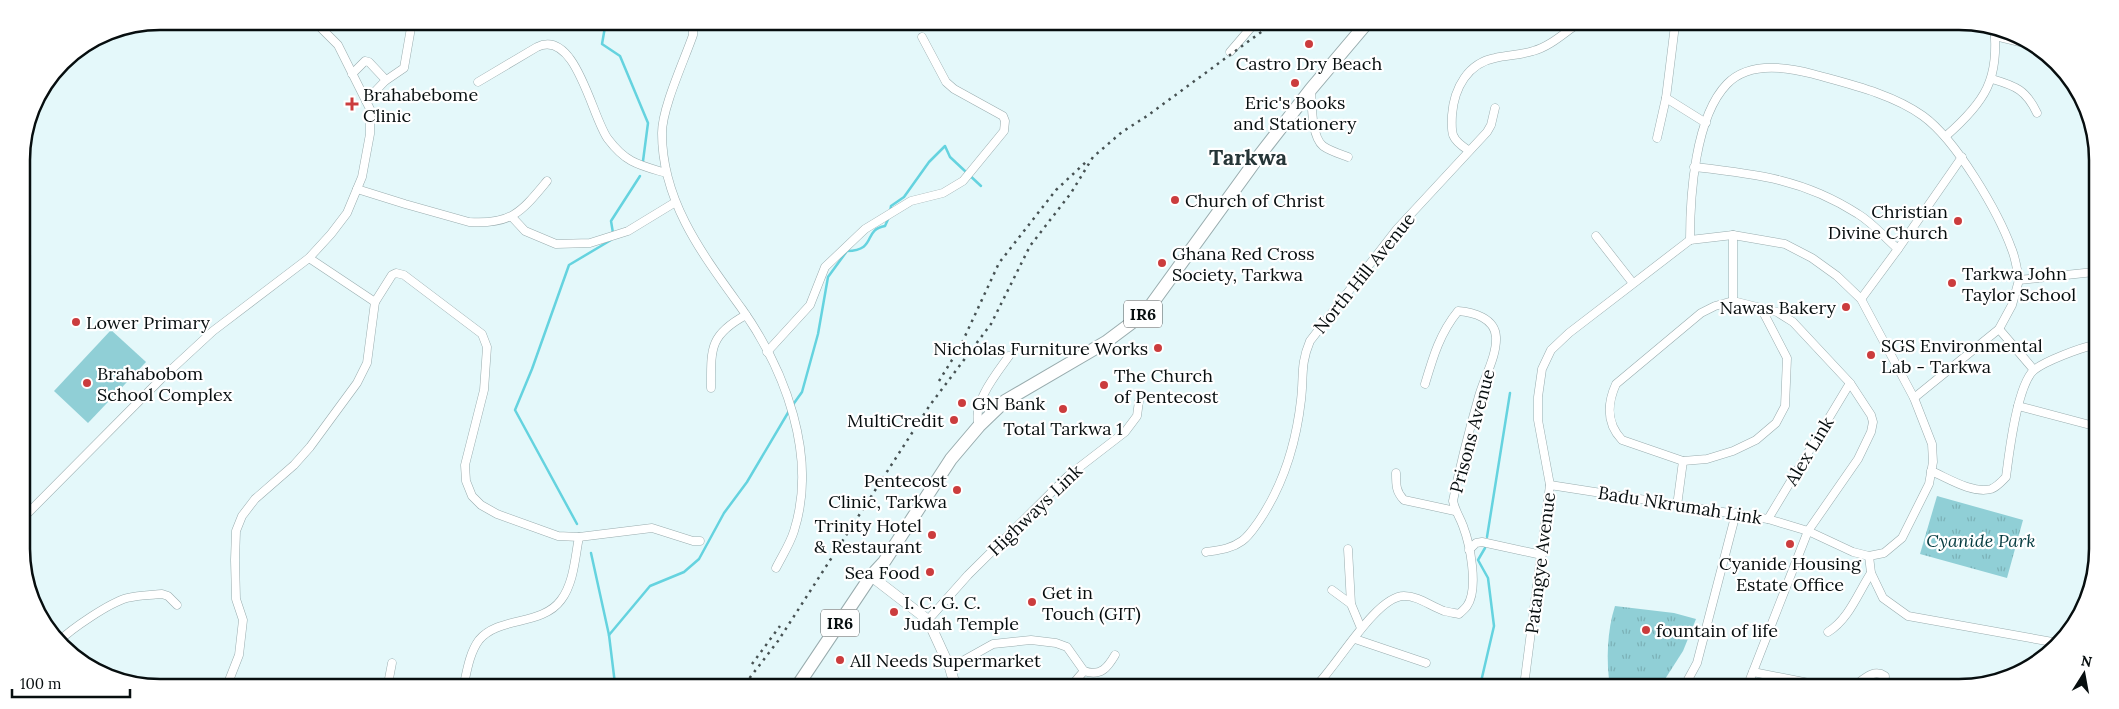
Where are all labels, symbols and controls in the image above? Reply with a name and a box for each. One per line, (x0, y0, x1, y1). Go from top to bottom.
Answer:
marker: Castro Dry Beach (1303, 38, 1315, 50)
place label: Castro Dry Beach (1236, 52, 1382, 75)
marker: Eric's Books and Stationery (1289, 77, 1301, 89)
place label: Brahabebome Clinic (363, 83, 478, 127)
place label: Eric's Books and Stationery (1234, 91, 1357, 135)
marker: Brahabebome Clinic (345, 97, 359, 111)
district label: Tarkwa (1209, 143, 1287, 171)
place label: Church of Christ (1185, 189, 1325, 212)
marker: Church of Christ (1169, 194, 1181, 206)
place label: Christian Divine Church (1828, 200, 1948, 244)
street label: North Hill Avenue (1308, 208, 1420, 338)
marker: Christian Divine Church (1952, 215, 1964, 227)
place label: Ghana Red Cross Society, Tarkwa (1172, 242, 1315, 286)
marker: Ghana Red Cross Society, Tarkwa (1156, 257, 1168, 269)
place label: Tarkwa John Taylor School (1962, 262, 2076, 306)
marker: Tarkwa John Taylor School (1946, 277, 1958, 289)
place label: Nawas Bakery (1719, 296, 1836, 319)
road number: IR6 (1124, 300, 1162, 328)
marker: Nawas Bakery (1840, 301, 1852, 313)
place label: Lower Primary (86, 311, 210, 334)
marker: Lower Primary (70, 316, 82, 328)
place label: SGS Environmental Lab - Tarkwa (1881, 334, 2043, 378)
place label: Nicholas Furniture Works (933, 337, 1148, 360)
marker: Nicholas Furniture Works (1152, 342, 1164, 354)
marker: SGS Environmental Lab - Tarkwa (1865, 349, 1877, 361)
place label: Brahabobom School Complex (97, 362, 233, 406)
place label: The Church of Pentecost (1114, 364, 1218, 408)
street label: Prisons Avenue (1444, 366, 1500, 496)
marker: Brahabobom School Complex (81, 377, 93, 389)
marker: The Church of Pentecost (1098, 379, 1110, 391)
place label: GN Bank (972, 392, 1046, 415)
marker: GN Bank (956, 397, 968, 409)
marker: Total Tarkwa 1 (1057, 403, 1069, 415)
place label: MultiCredit (847, 409, 944, 432)
street label: Alex Link (1779, 412, 1839, 490)
marker: MultiCredit (948, 414, 960, 426)
place label: Total Tarkwa 1 (1003, 417, 1123, 440)
street label: Highways Link (983, 459, 1087, 561)
place label: Pentecost Clinic, Tarkwa (828, 469, 947, 513)
street label: Badu Nkrumah Link (1596, 481, 1764, 529)
marker: Pentecost Clinic, Tarkwa (951, 484, 963, 496)
street label: Patangye Avenue (1520, 491, 1560, 635)
place label: Trinity Hotel & Restaurant (814, 514, 922, 558)
marker: Trinity Hotel & Restaurant (926, 529, 938, 541)
park label: Cyanide Park (1926, 529, 2036, 552)
marker: Cyanide Housing Estate Office (1784, 538, 1796, 550)
place label: Cyanide Housing Estate Office (1719, 552, 1862, 596)
place label: Sea Food (845, 561, 920, 584)
marker: Sea Food (924, 566, 936, 578)
place label: Get in Touch (GIT) (1042, 581, 1141, 625)
place label: I. C. G. C. Judah Temple (903, 591, 1019, 635)
marker: Get in Touch (GIT) (1026, 596, 1038, 608)
marker: I. C. G. C. Judah Temple (888, 606, 900, 618)
road number: IR6 (821, 610, 859, 636)
place label: fountain of life (1656, 619, 1778, 642)
marker: fountain of life (1640, 624, 1652, 636)
place label: All Needs Supermarket (849, 649, 1041, 672)
north arrow (2059, 649, 2109, 699)
text: N (2079, 651, 2094, 671)
marker: All Needs Supermarket (834, 654, 846, 666)
scale bar (12, 666, 130, 698)
text: 100 m (20, 674, 61, 693)

